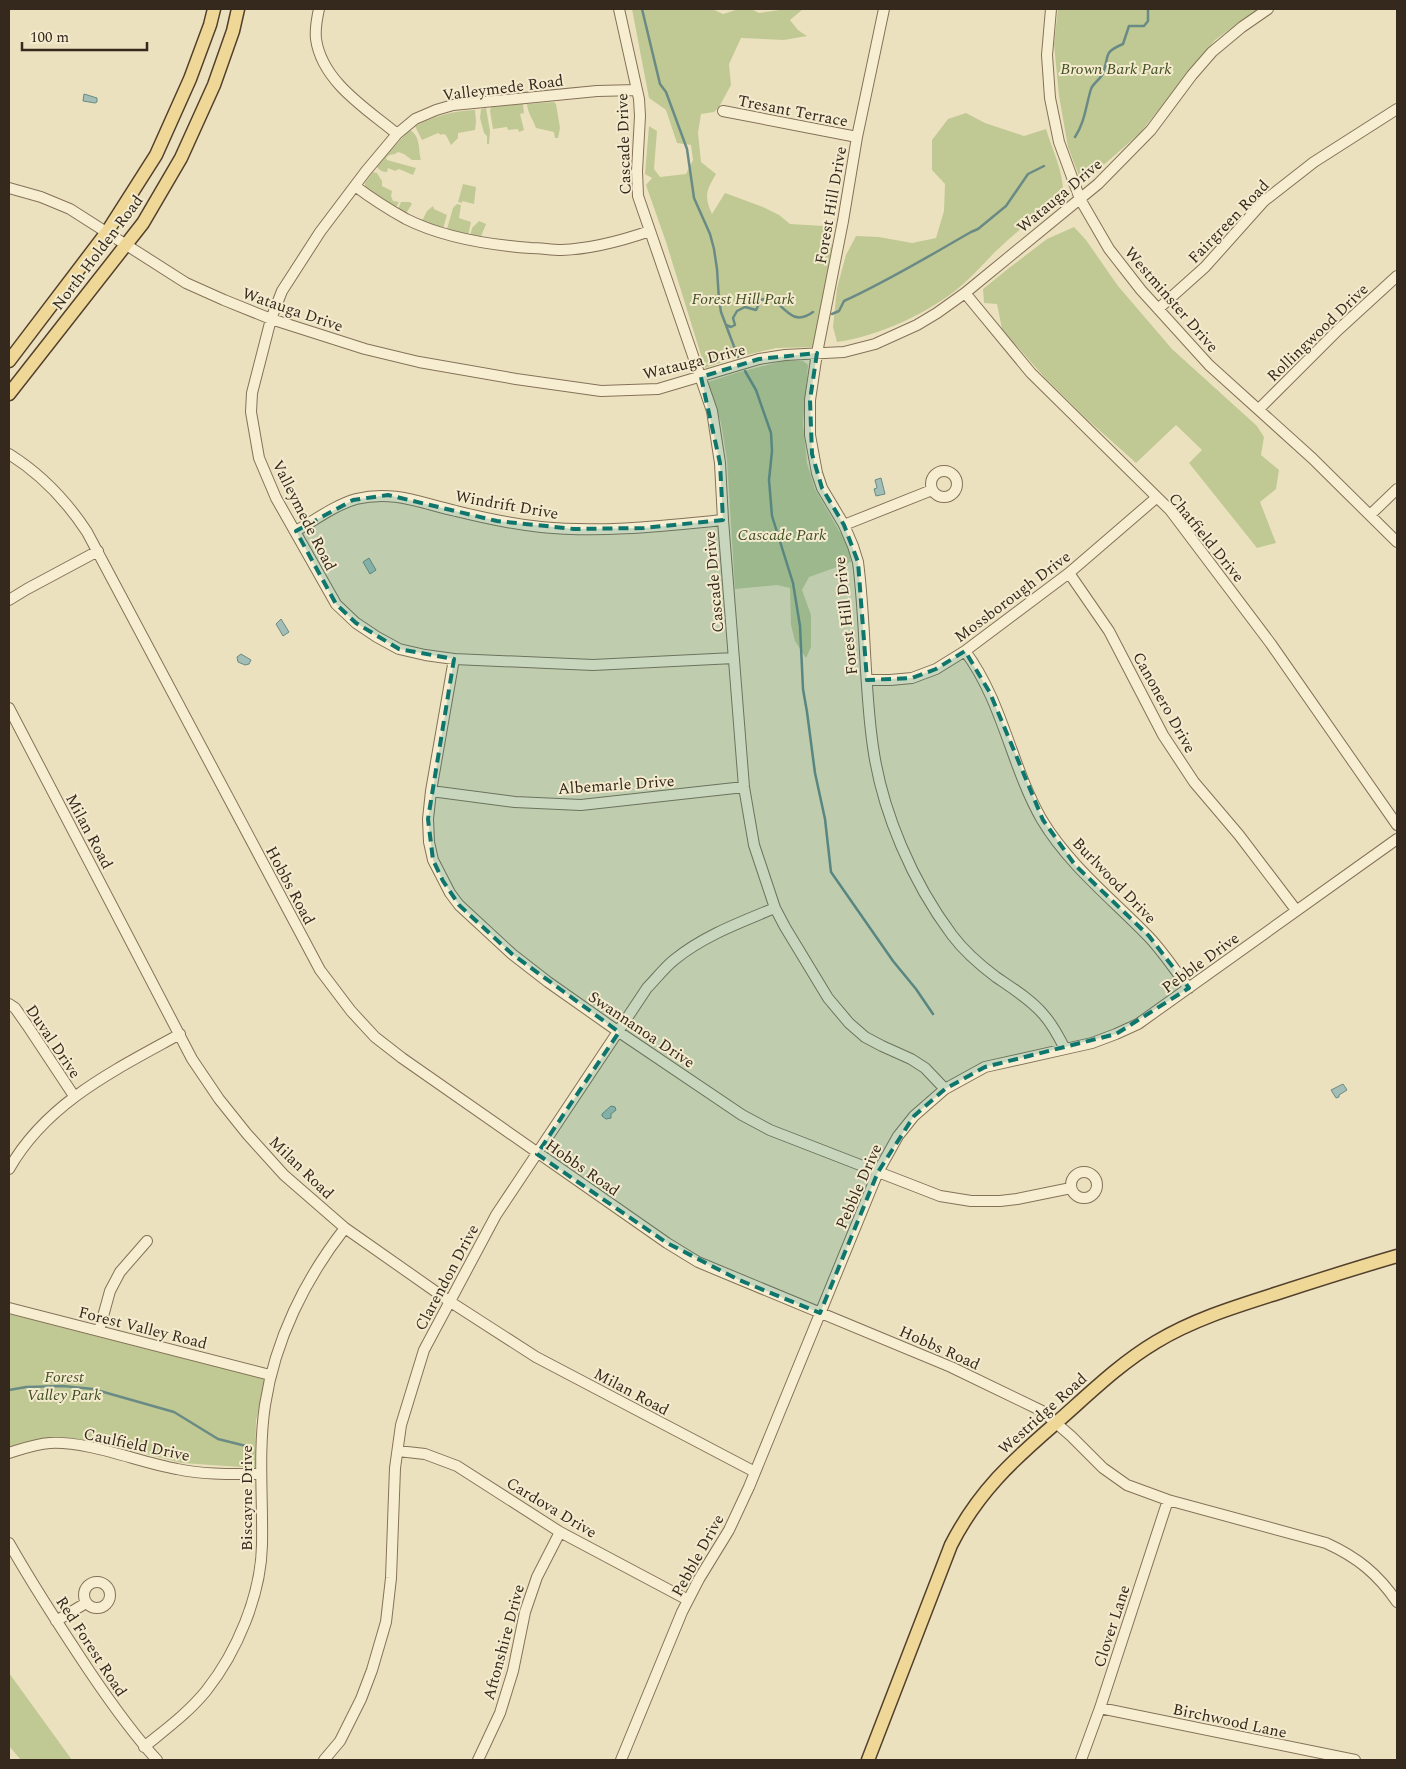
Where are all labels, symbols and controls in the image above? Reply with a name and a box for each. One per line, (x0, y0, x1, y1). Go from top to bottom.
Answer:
scale bar (22, 20, 148, 52)
text: 100 m (30, 26, 69, 49)
park label: Brown Bark Park (1060, 57, 1172, 81)
street label: Valleymede Road (441, 69, 565, 107)
street label: Tresant Terrace (736, 89, 850, 133)
street label: Cascade Drive (610, 93, 638, 195)
street label: Forest Hill Drive (809, 144, 853, 266)
street label: Watauga Drive (1012, 153, 1108, 239)
street label: Fairgreen Road (1182, 174, 1275, 269)
street label: North Holden Road (46, 190, 149, 315)
street label: Westminster Drive (1118, 241, 1224, 358)
street label: Rollingwood Drive (1261, 278, 1374, 388)
street label: Watauga Drive (239, 281, 346, 338)
park label: Forest Hill Park (692, 287, 795, 311)
street label: Watauga Drive (640, 338, 748, 386)
street label: Valleymede Road (266, 456, 342, 575)
street label: Windrift Drive (453, 484, 560, 526)
street label: Chatfield Drive (1162, 488, 1250, 588)
park label: Cascade Park (738, 523, 827, 547)
street label: Cascade Drive (698, 530, 730, 634)
street label: Mossborough Drive (949, 545, 1076, 649)
street label: Forest Hill Drive (828, 555, 864, 676)
street label: Canonero Drive (1126, 647, 1202, 758)
street label: Albemarle Drive (557, 769, 675, 801)
street label: Milan Road (59, 790, 119, 873)
street label: Burlwood Drive (1067, 832, 1162, 929)
street label: Hobbs Road (259, 842, 321, 929)
street label: Pebble Drive (1157, 926, 1244, 999)
street label: Swannanoa Drive (583, 985, 700, 1074)
street label: Duval Drive (20, 1000, 87, 1083)
street label: Milan Road (263, 1131, 339, 1205)
street label: Hobbs Road (540, 1133, 625, 1202)
street label: Pebble Drive (829, 1140, 888, 1233)
street label: Clarendon Drive (409, 1220, 485, 1335)
street label: Forest Valley Road (76, 1300, 210, 1356)
street label: Hobbs Road (895, 1319, 984, 1376)
street label: Milan Road (590, 1362, 674, 1422)
park label: Forest Valley Park (27, 1365, 102, 1407)
street label: Westridge Road (993, 1367, 1092, 1460)
street label: Caulfield Drive (81, 1422, 192, 1468)
street label: Biscayne Drive (235, 1445, 259, 1551)
street label: Cardova Drive (502, 1471, 601, 1544)
street label: Pebble Drive (665, 1510, 730, 1601)
street label: Aftonshire Drive (477, 1582, 531, 1703)
street label: Clover Lane (1087, 1582, 1137, 1671)
street label: Red Forest Road (50, 1591, 133, 1702)
street label: Birchwood Lane (1170, 1697, 1289, 1745)

